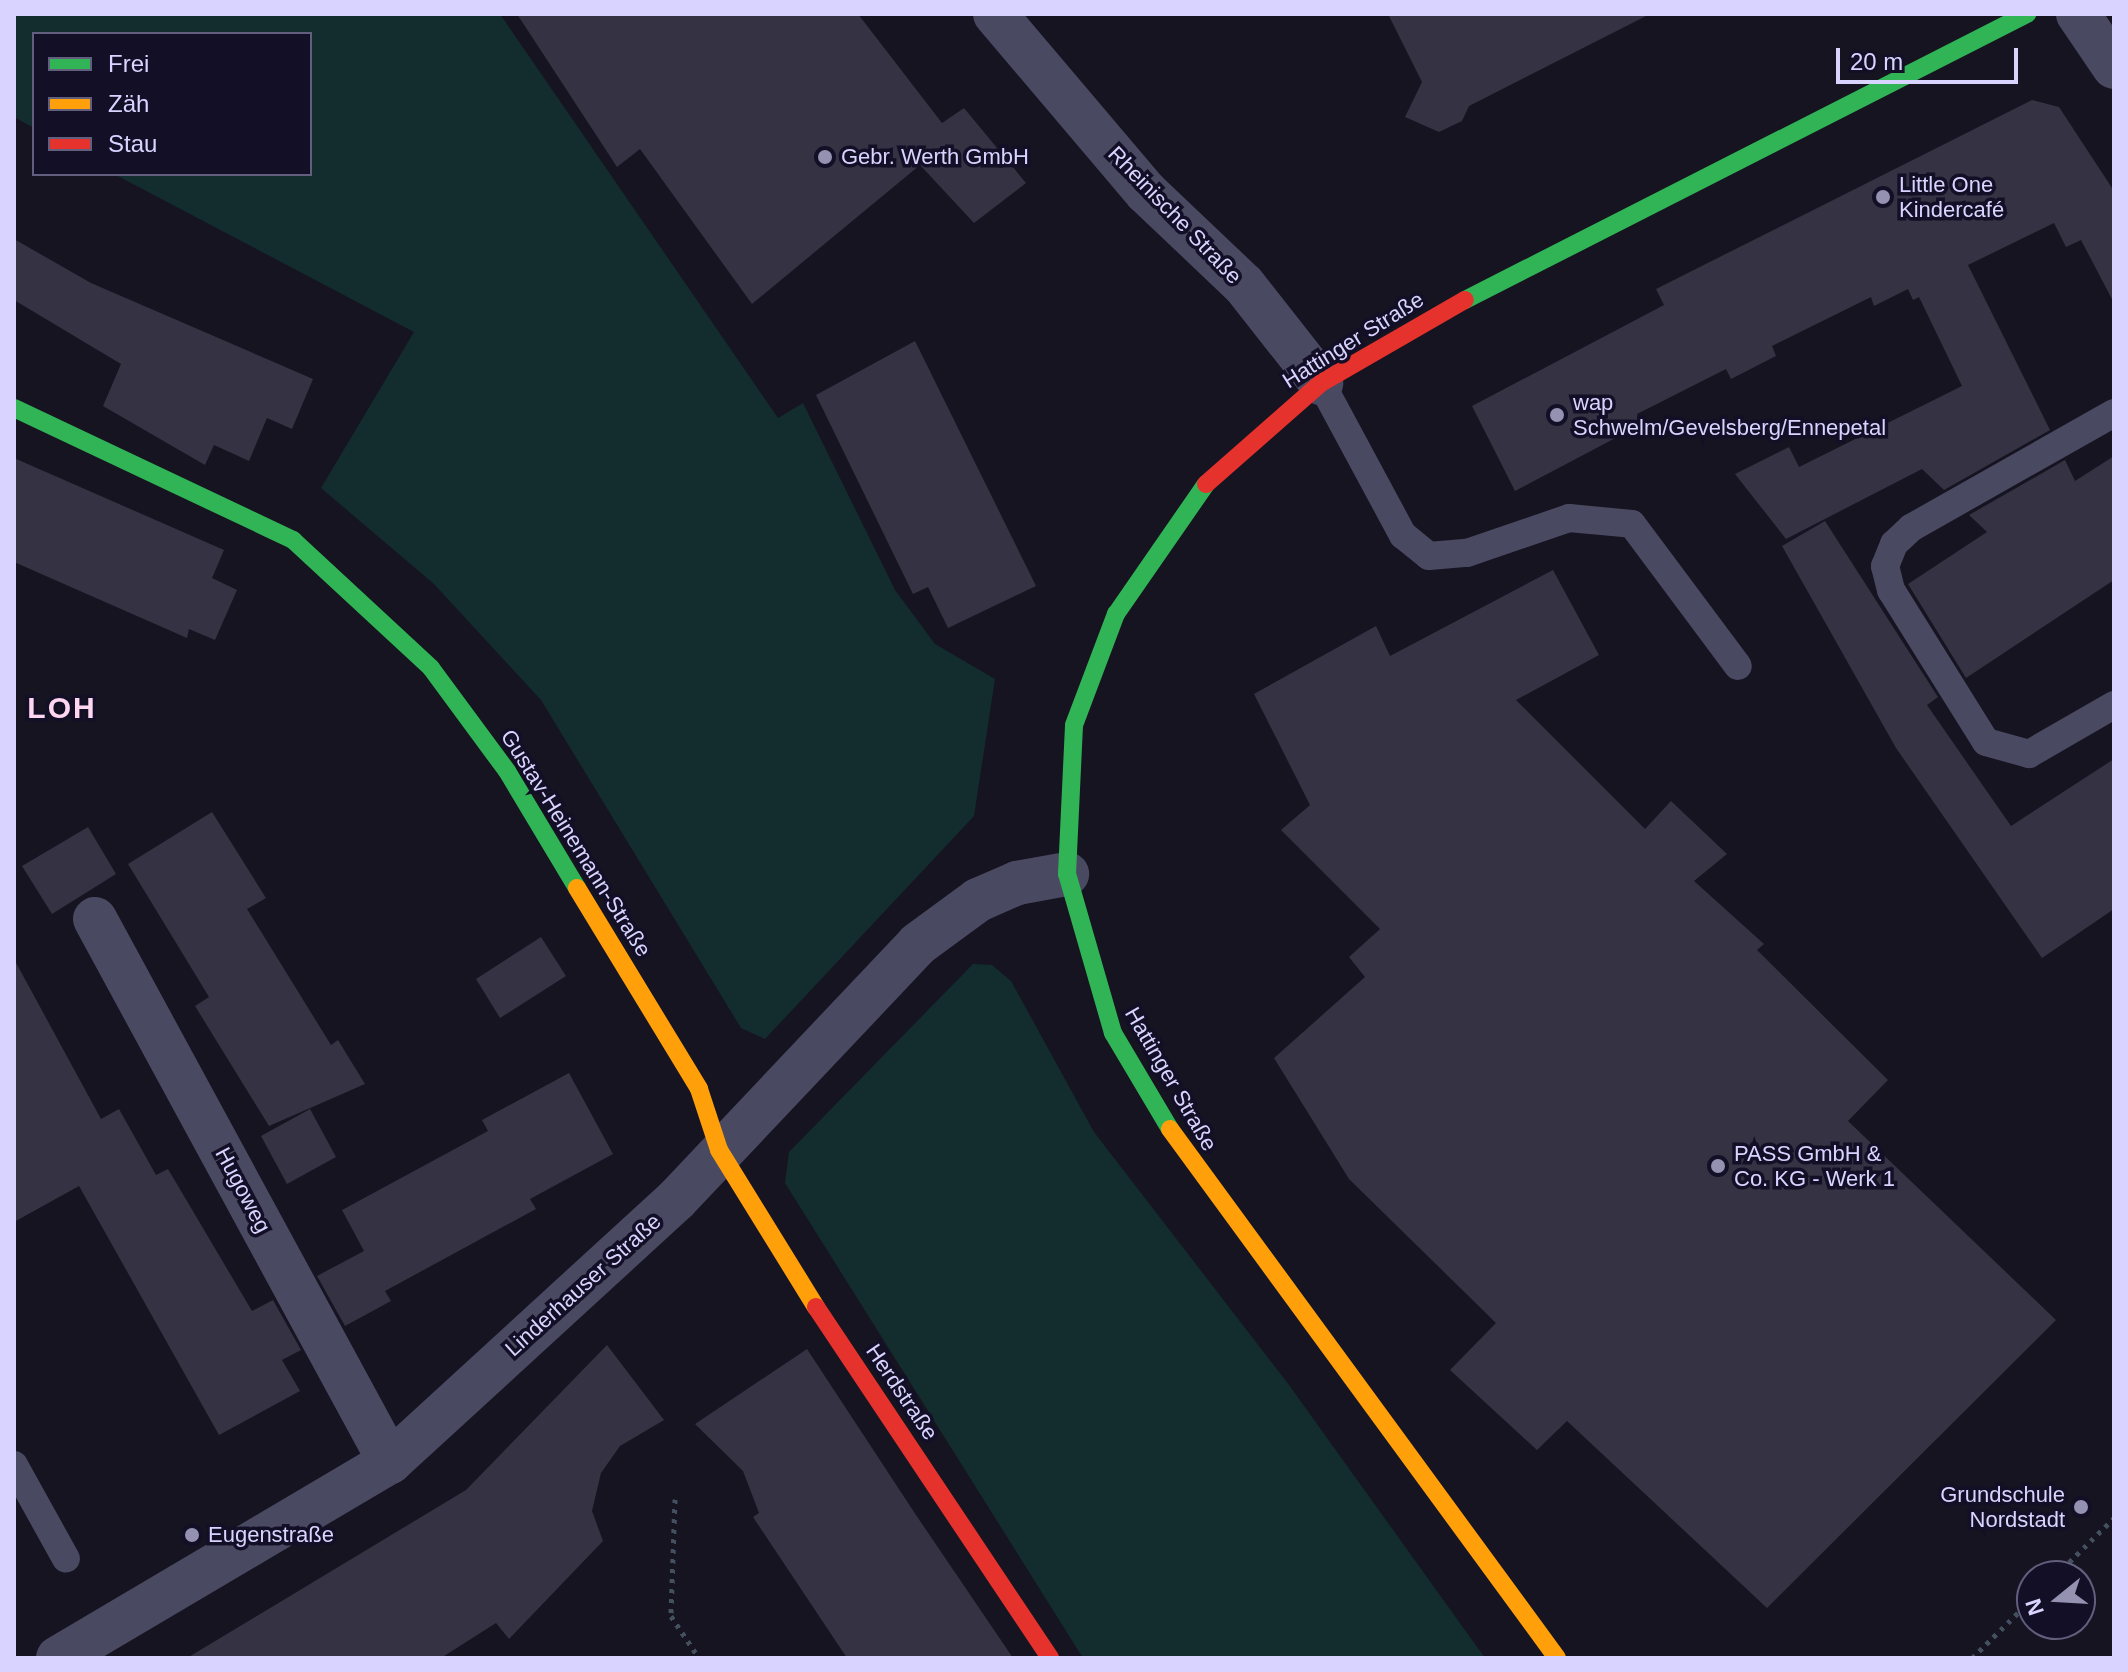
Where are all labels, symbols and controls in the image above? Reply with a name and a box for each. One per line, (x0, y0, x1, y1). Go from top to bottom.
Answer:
legend (32, 32, 312, 176)
scale bar (1840, 32, 2022, 82)
text: 20 m (1850, 48, 1903, 75)
text: Frei (108, 50, 149, 77)
text: Zäh (108, 90, 149, 117)
text: Stau (108, 130, 157, 157)
street label: Rheinische Straße (1103, 141, 1247, 289)
place label: Gebr. Werth GmbH (841, 144, 1029, 170)
marker: Gebr. Werth GmbH (816, 148, 834, 166)
place label: Little One Kindercafé (1899, 171, 2004, 222)
marker: Little One Kindercafé (1874, 188, 1892, 206)
street label: Hattinger Straße (1278, 286, 1428, 394)
place label: wap Schwelm/Gevelsberg/Ennepetal (1573, 389, 1886, 440)
marker: wap Schwelm/Gevelsberg/Ennepetal (1548, 406, 1566, 424)
district label: LOH (27, 690, 97, 726)
street label: Gustav-Heinemann-Straße (495, 725, 657, 961)
street label: Hattinger Straße (1119, 1003, 1223, 1155)
place label: PASS GmbH & Co. KG - Werk 1 (1734, 1140, 1895, 1192)
street label: Hugoweg (210, 1143, 276, 1237)
marker: PASS GmbH & Co. KG - Werk 1 (1709, 1157, 1727, 1175)
street label: Linderhauser Straße (500, 1208, 666, 1362)
street label: Herdstraße (860, 1339, 944, 1445)
place label: Grundschule Nordstadt (1940, 1481, 2065, 1532)
marker: Grundschule Nordstadt (2072, 1498, 2090, 1516)
place label: Eugenstraße (208, 1522, 334, 1548)
marker: Eugenstraße (183, 1526, 201, 1544)
north arrow (2016, 1560, 2096, 1640)
text: N (2020, 1596, 2049, 1618)

